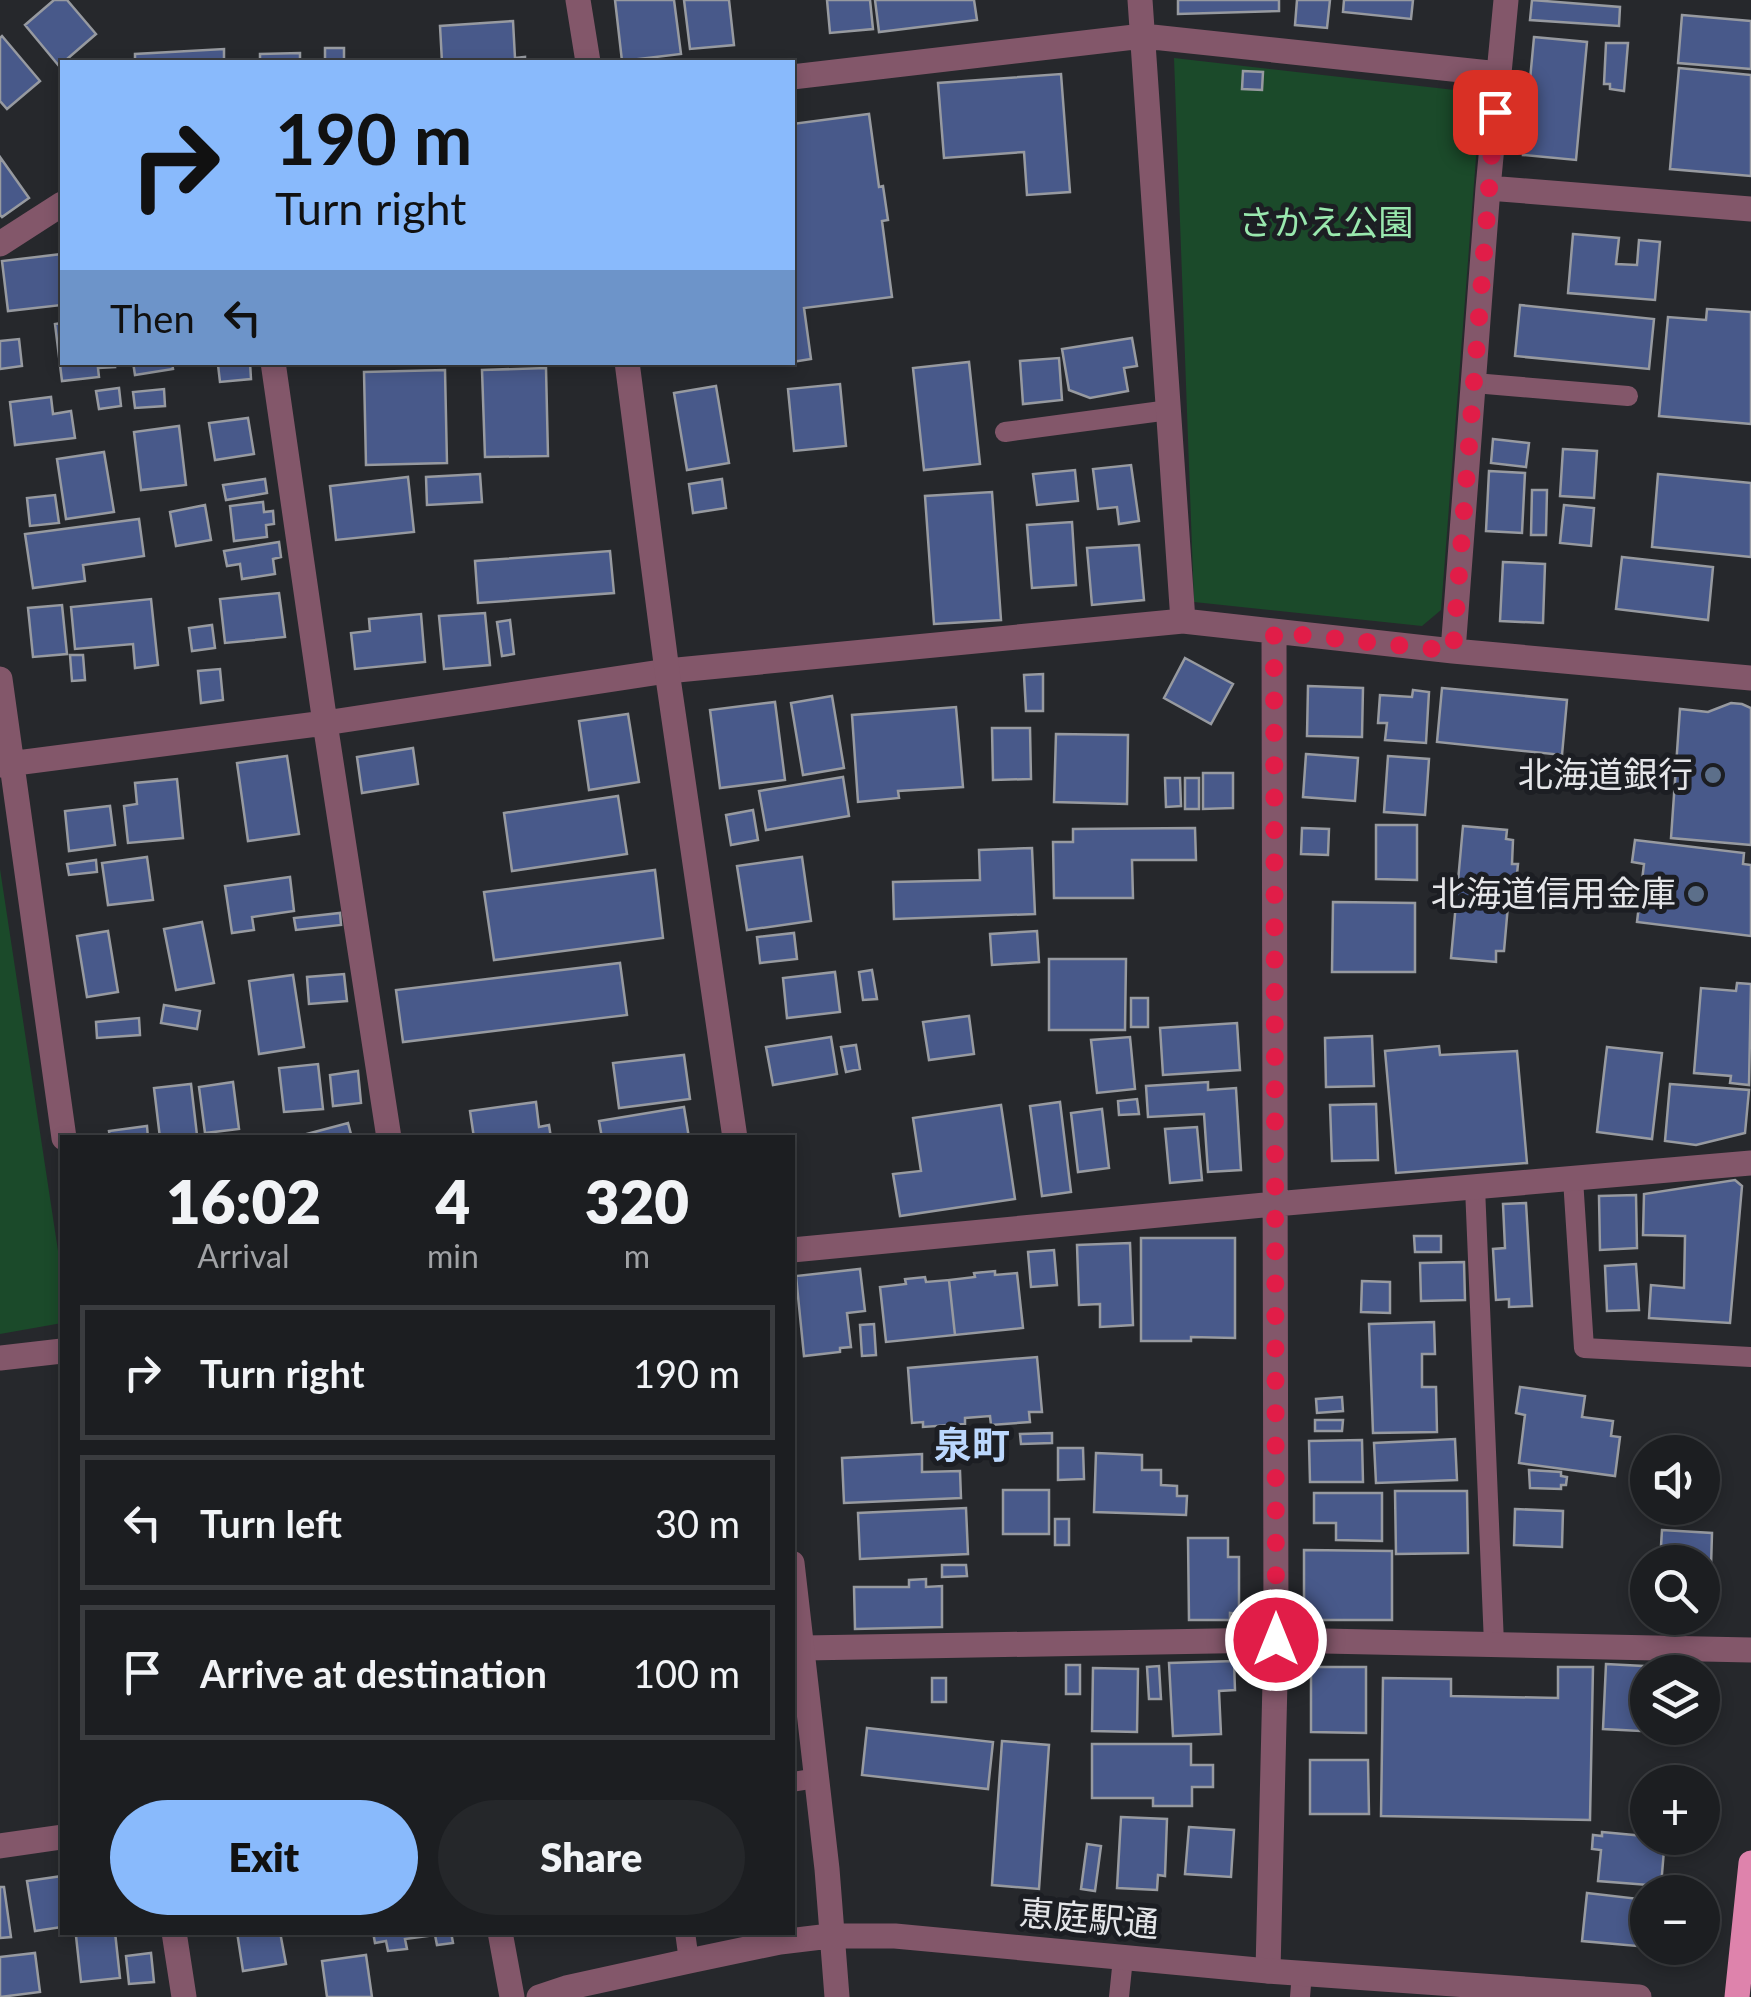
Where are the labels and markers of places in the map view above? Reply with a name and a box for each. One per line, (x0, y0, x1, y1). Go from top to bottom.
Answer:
pin (1453, 70, 1538, 155)
place label: 北海道銀行 (1518, 752, 1693, 794)
marker: 北海道銀行 (1702, 764, 1724, 786)
place label: 北海道信用金庫 (1431, 871, 1676, 913)
marker: 北海道信用金庫 (1685, 883, 1707, 905)

